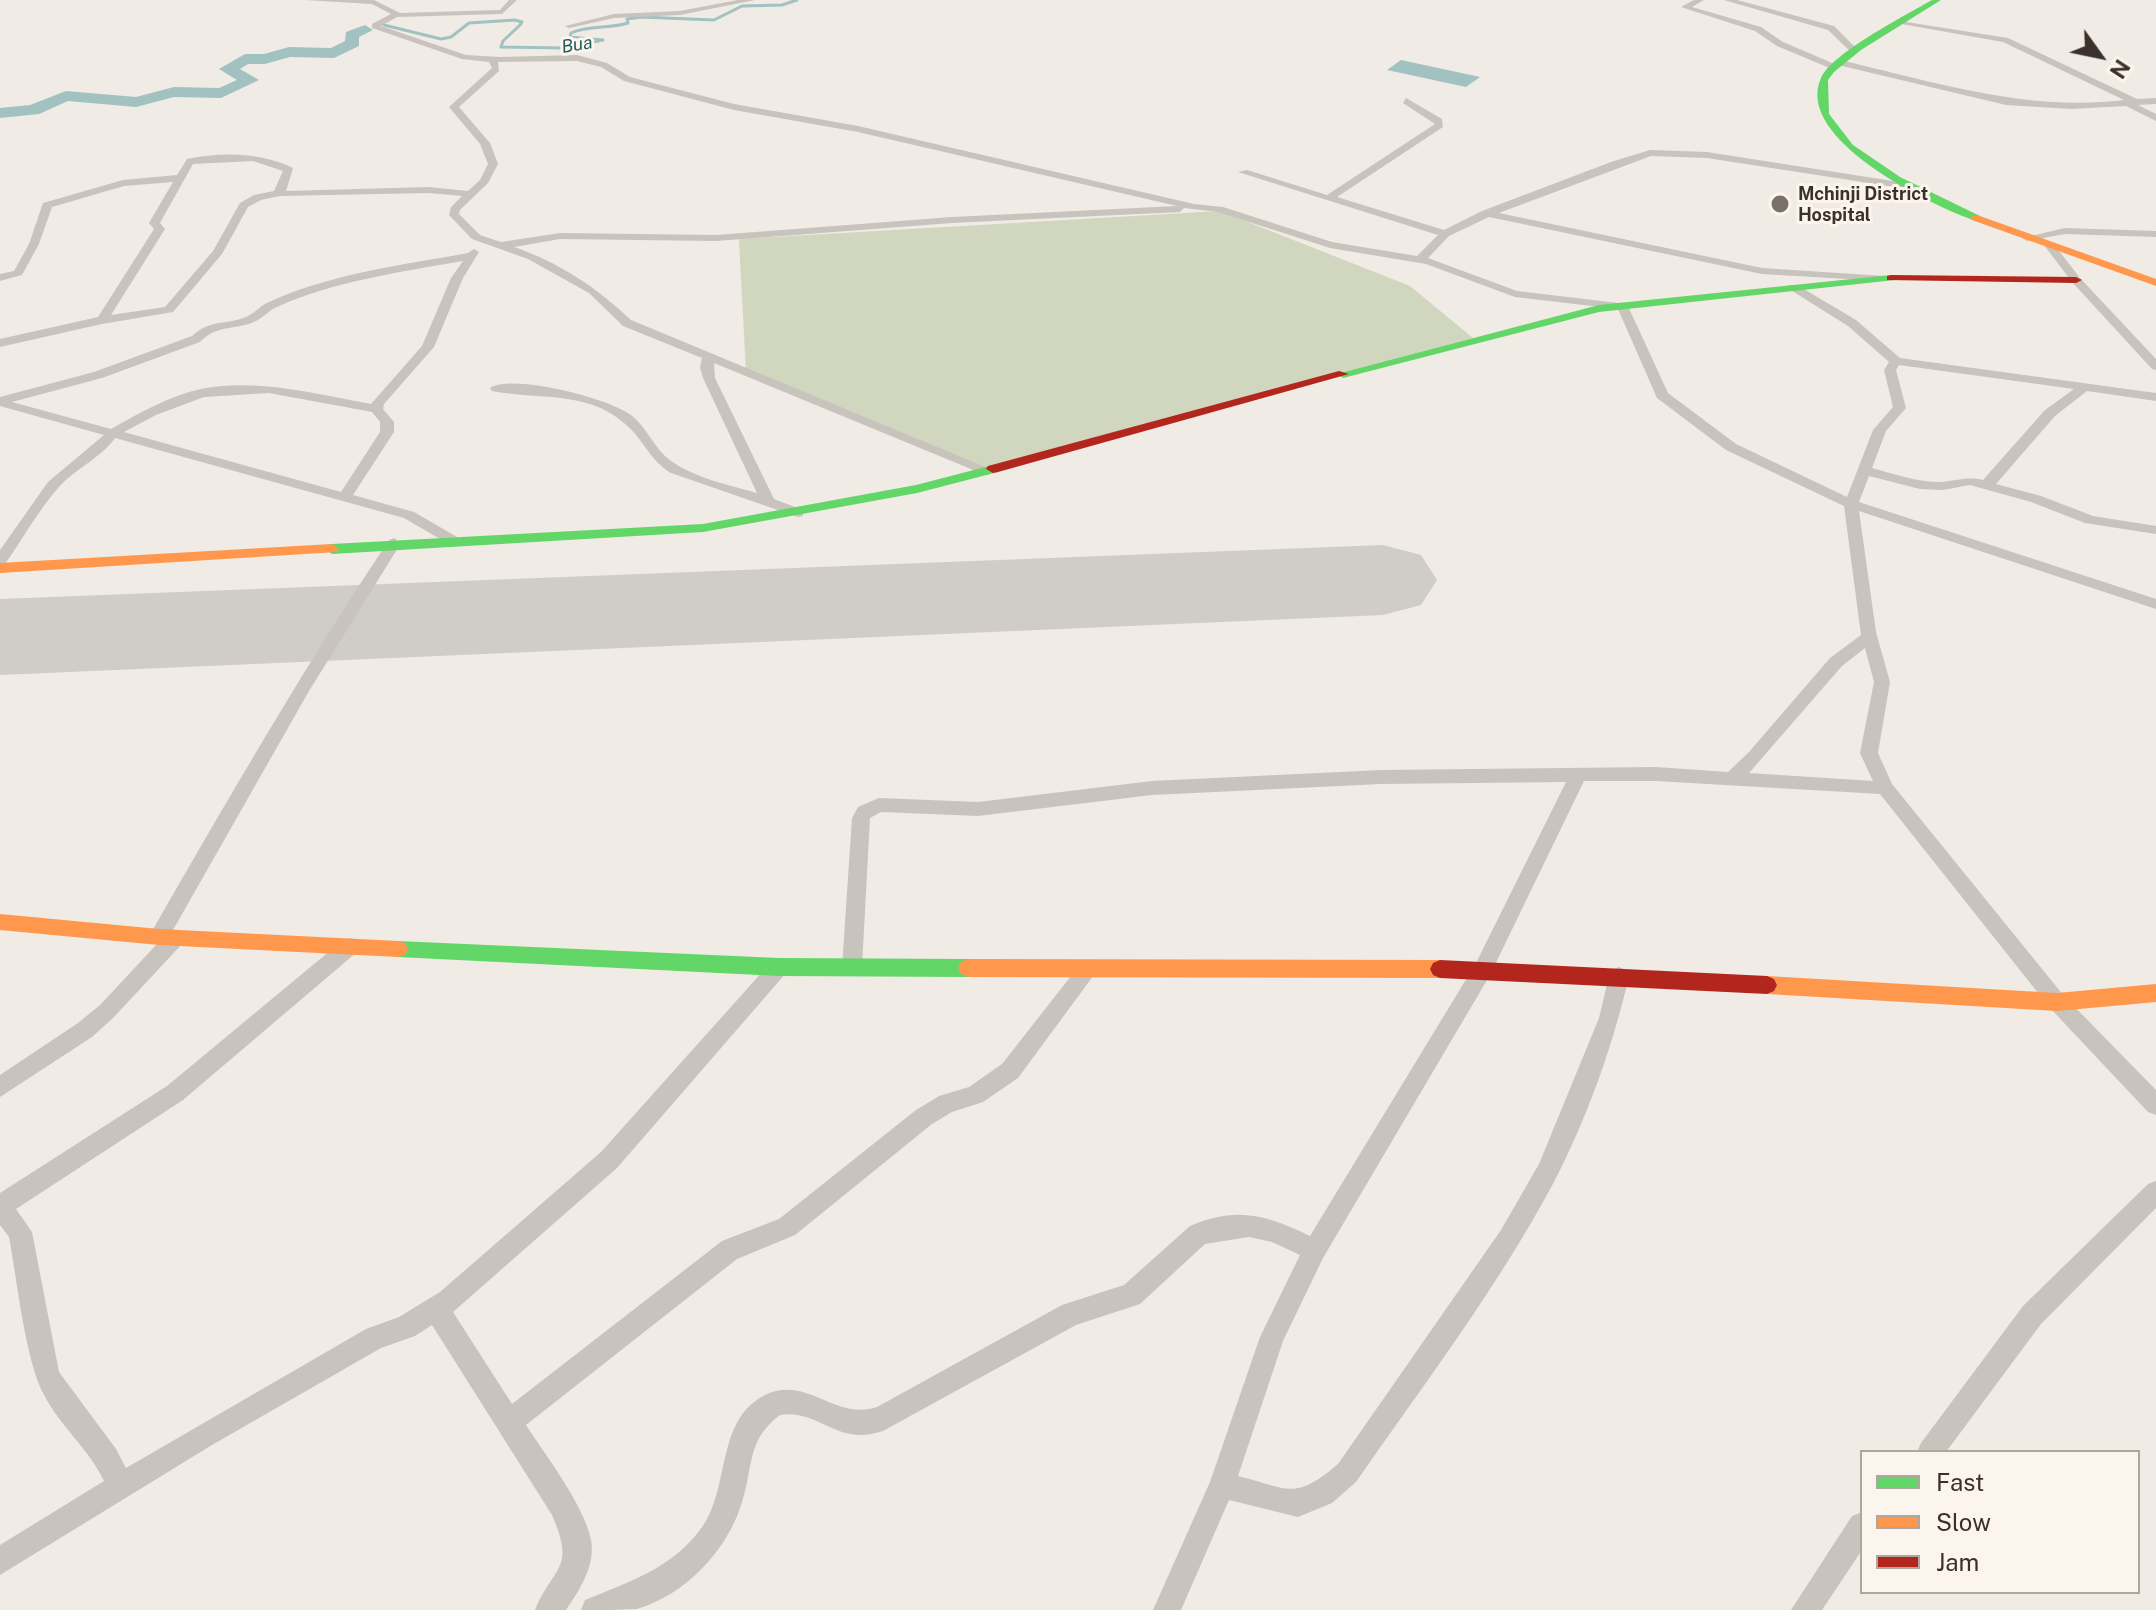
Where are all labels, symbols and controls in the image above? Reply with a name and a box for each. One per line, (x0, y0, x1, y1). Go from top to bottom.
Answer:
north arrow (2060, 16, 2140, 96)
water label: Bua (560, 32, 594, 58)
text: N (2105, 55, 2136, 83)
place label: Mchinji District Hospital (1798, 183, 1928, 226)
marker: Mchinji District Hospital (1769, 193, 1791, 215)
legend (1860, 1450, 2140, 1594)
text: Fast (1936, 1468, 1984, 1496)
text: Slow (1936, 1508, 1991, 1536)
text: Jam (1936, 1548, 1979, 1576)

